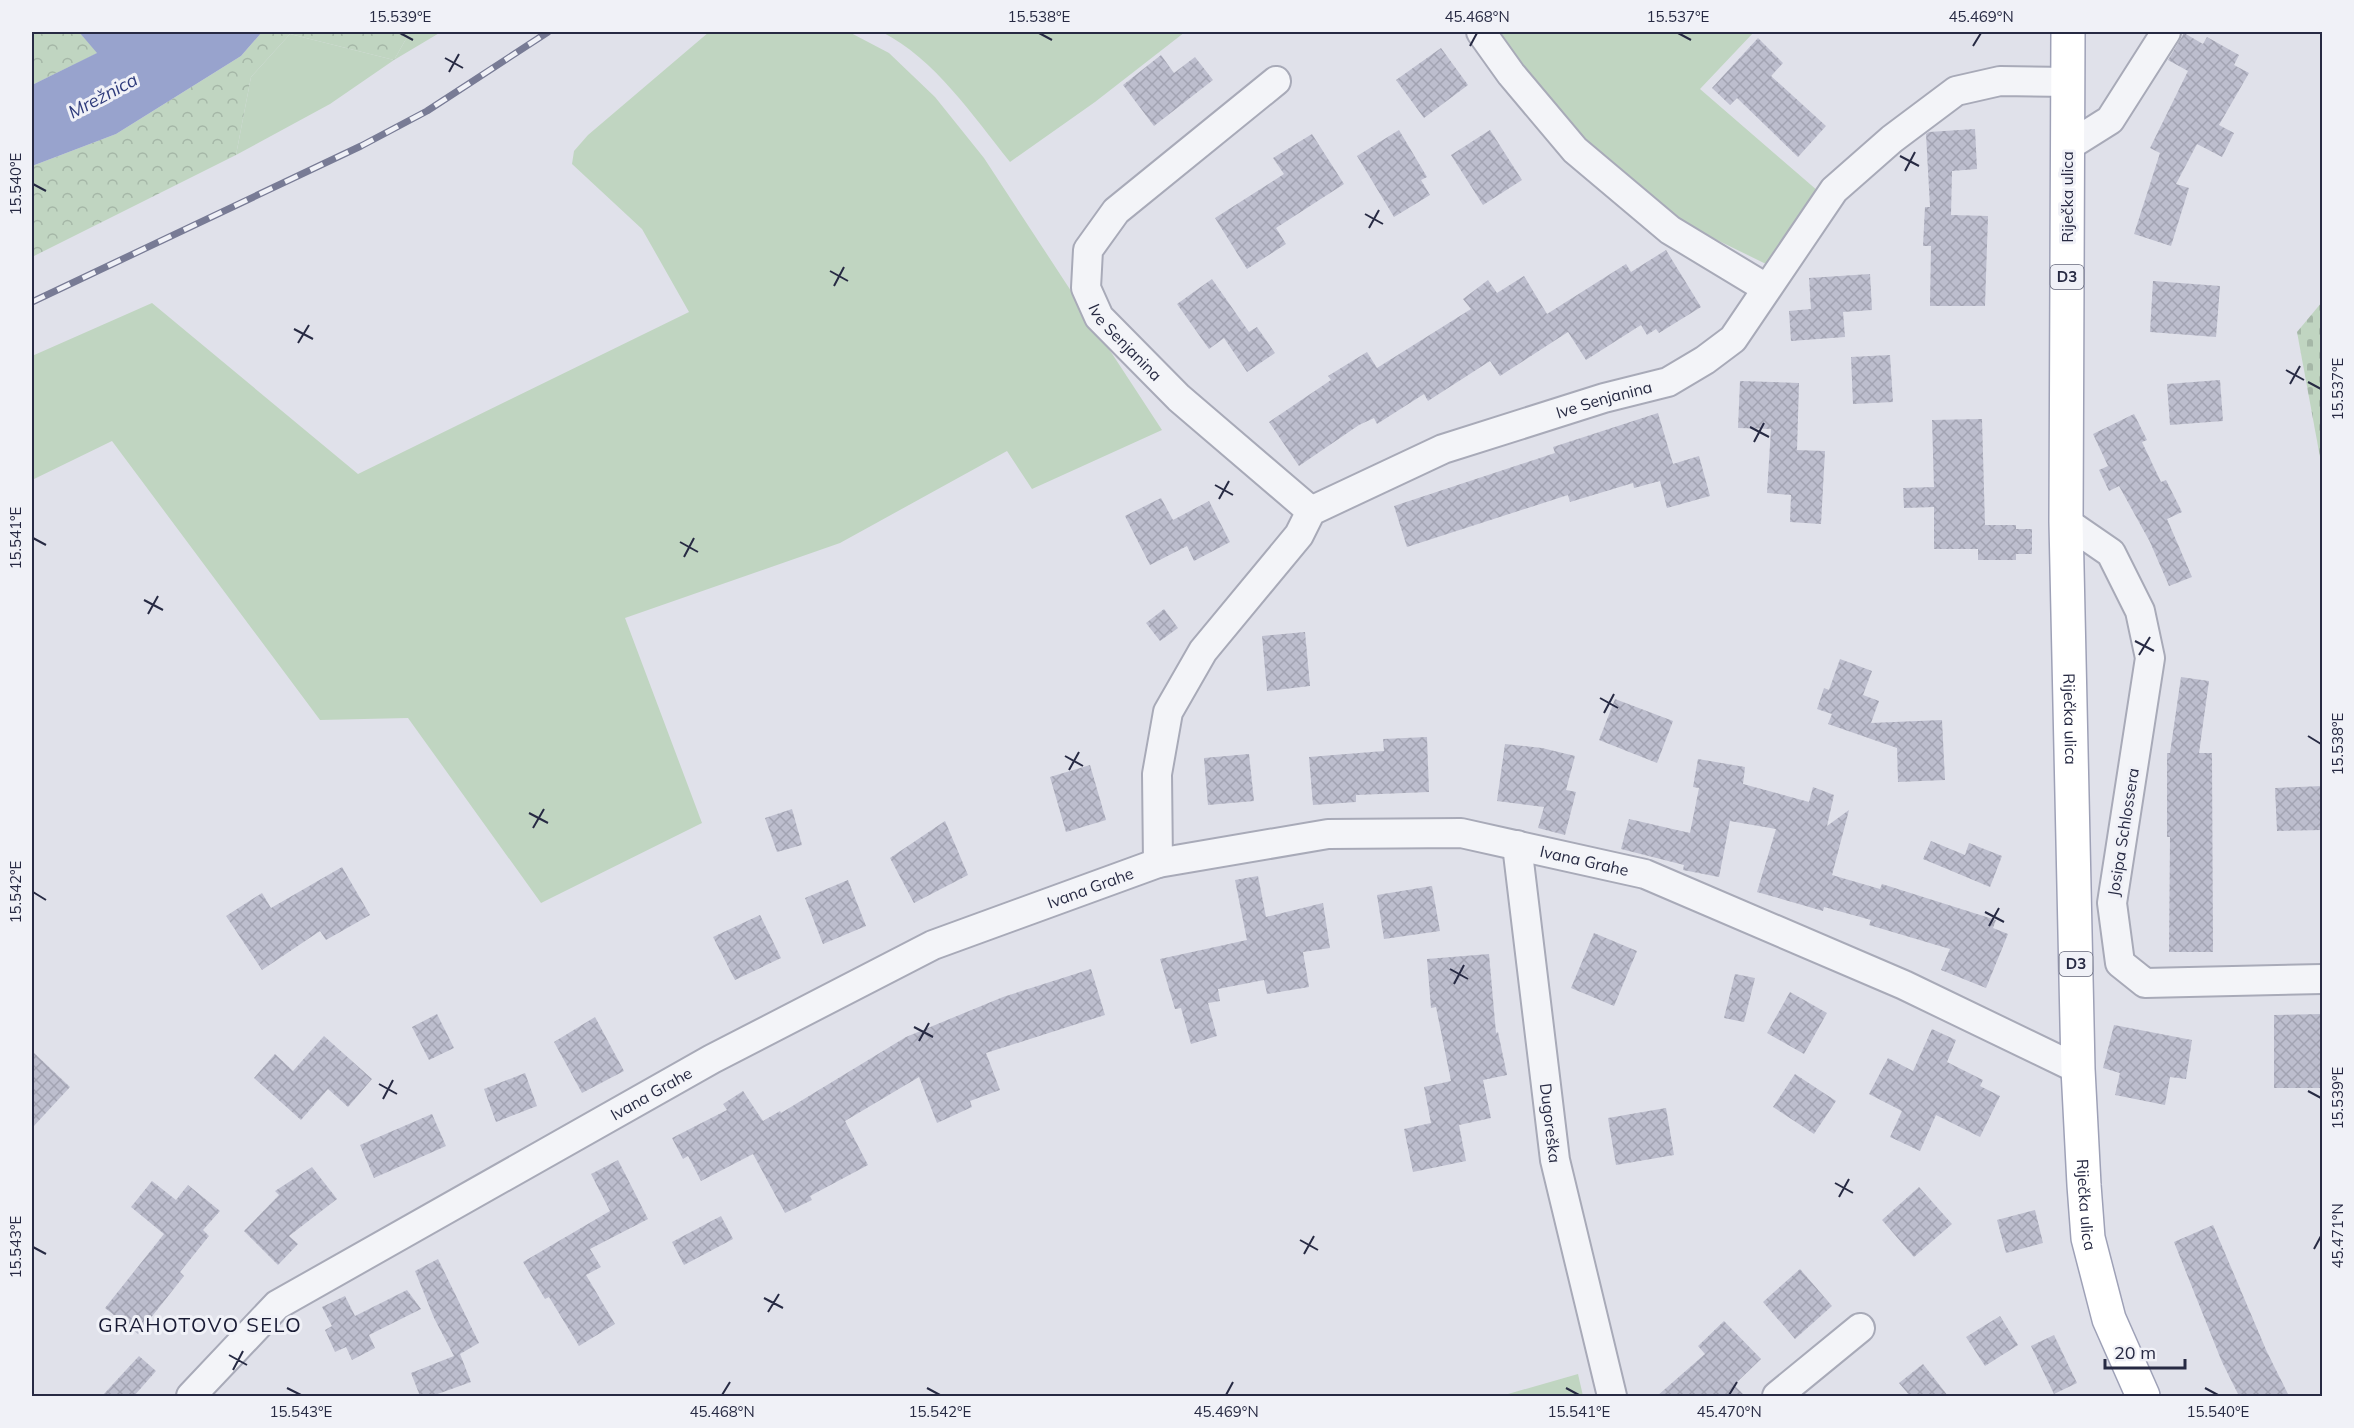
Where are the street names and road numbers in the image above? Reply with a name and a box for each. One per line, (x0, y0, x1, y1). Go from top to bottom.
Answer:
street label: Riječka ulica (2057, 151, 2077, 243)
road number: D3 (2050, 265, 2084, 289)
street label: Ive Senjanina (1084, 301, 1166, 385)
street label: Ive Senjanina (1553, 376, 1654, 423)
street label: Riječka ulica (2059, 673, 2081, 765)
street label: Josipa Schlossera (2103, 766, 2143, 898)
street label: Ivana Grahe (1538, 841, 1631, 880)
street label: Ivana Grahe (1044, 863, 1136, 913)
road number: D3 (2060, 952, 2092, 976)
street label: Ivana Grahe (607, 1062, 695, 1124)
street label: Dugoreška (1536, 1082, 1565, 1164)
street label: Riječka ulica (2073, 1158, 2101, 1252)

